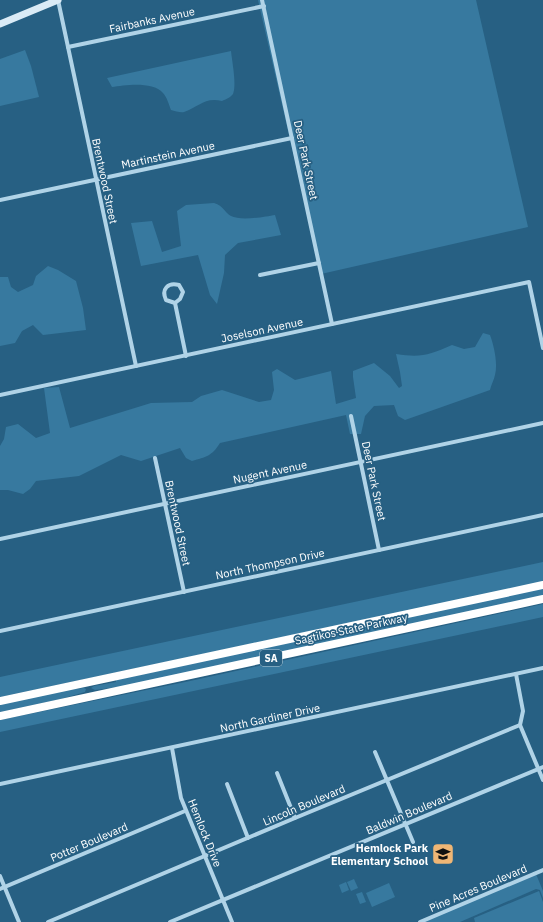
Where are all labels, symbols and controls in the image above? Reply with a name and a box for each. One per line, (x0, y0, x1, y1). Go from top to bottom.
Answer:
street label: Fairbanks Avenue (108, 4, 196, 36)
street label: Deer Park Street (291, 119, 321, 201)
street label: Brentwood Street (89, 137, 121, 225)
street label: Martinstein Avenue (120, 138, 216, 172)
street label: Joselson Avenue (220, 314, 304, 346)
street label: Deer Park Street (359, 440, 389, 522)
street label: Nugent Avenue (232, 457, 308, 487)
street label: Brentwood Street (162, 479, 194, 567)
street label: North Thompson Drive (214, 546, 326, 582)
street label: Sagtikos State Parkway (293, 610, 409, 648)
road number: SA (260, 650, 282, 666)
street label: North Gardiner Drive (219, 701, 321, 735)
street label: Lincoln Boulevard (261, 781, 347, 829)
street label: Baldwin Boulevard (364, 788, 454, 838)
street label: Hemlock Drive (185, 797, 225, 869)
street label: Potter Boulevard (48, 819, 130, 865)
place label: Hemlock Park Elementary School (331, 841, 429, 868)
school or university icon: Hemlock Park Elementary School (430, 841, 456, 867)
street label: Pine Acres Boulevard (427, 861, 529, 915)

